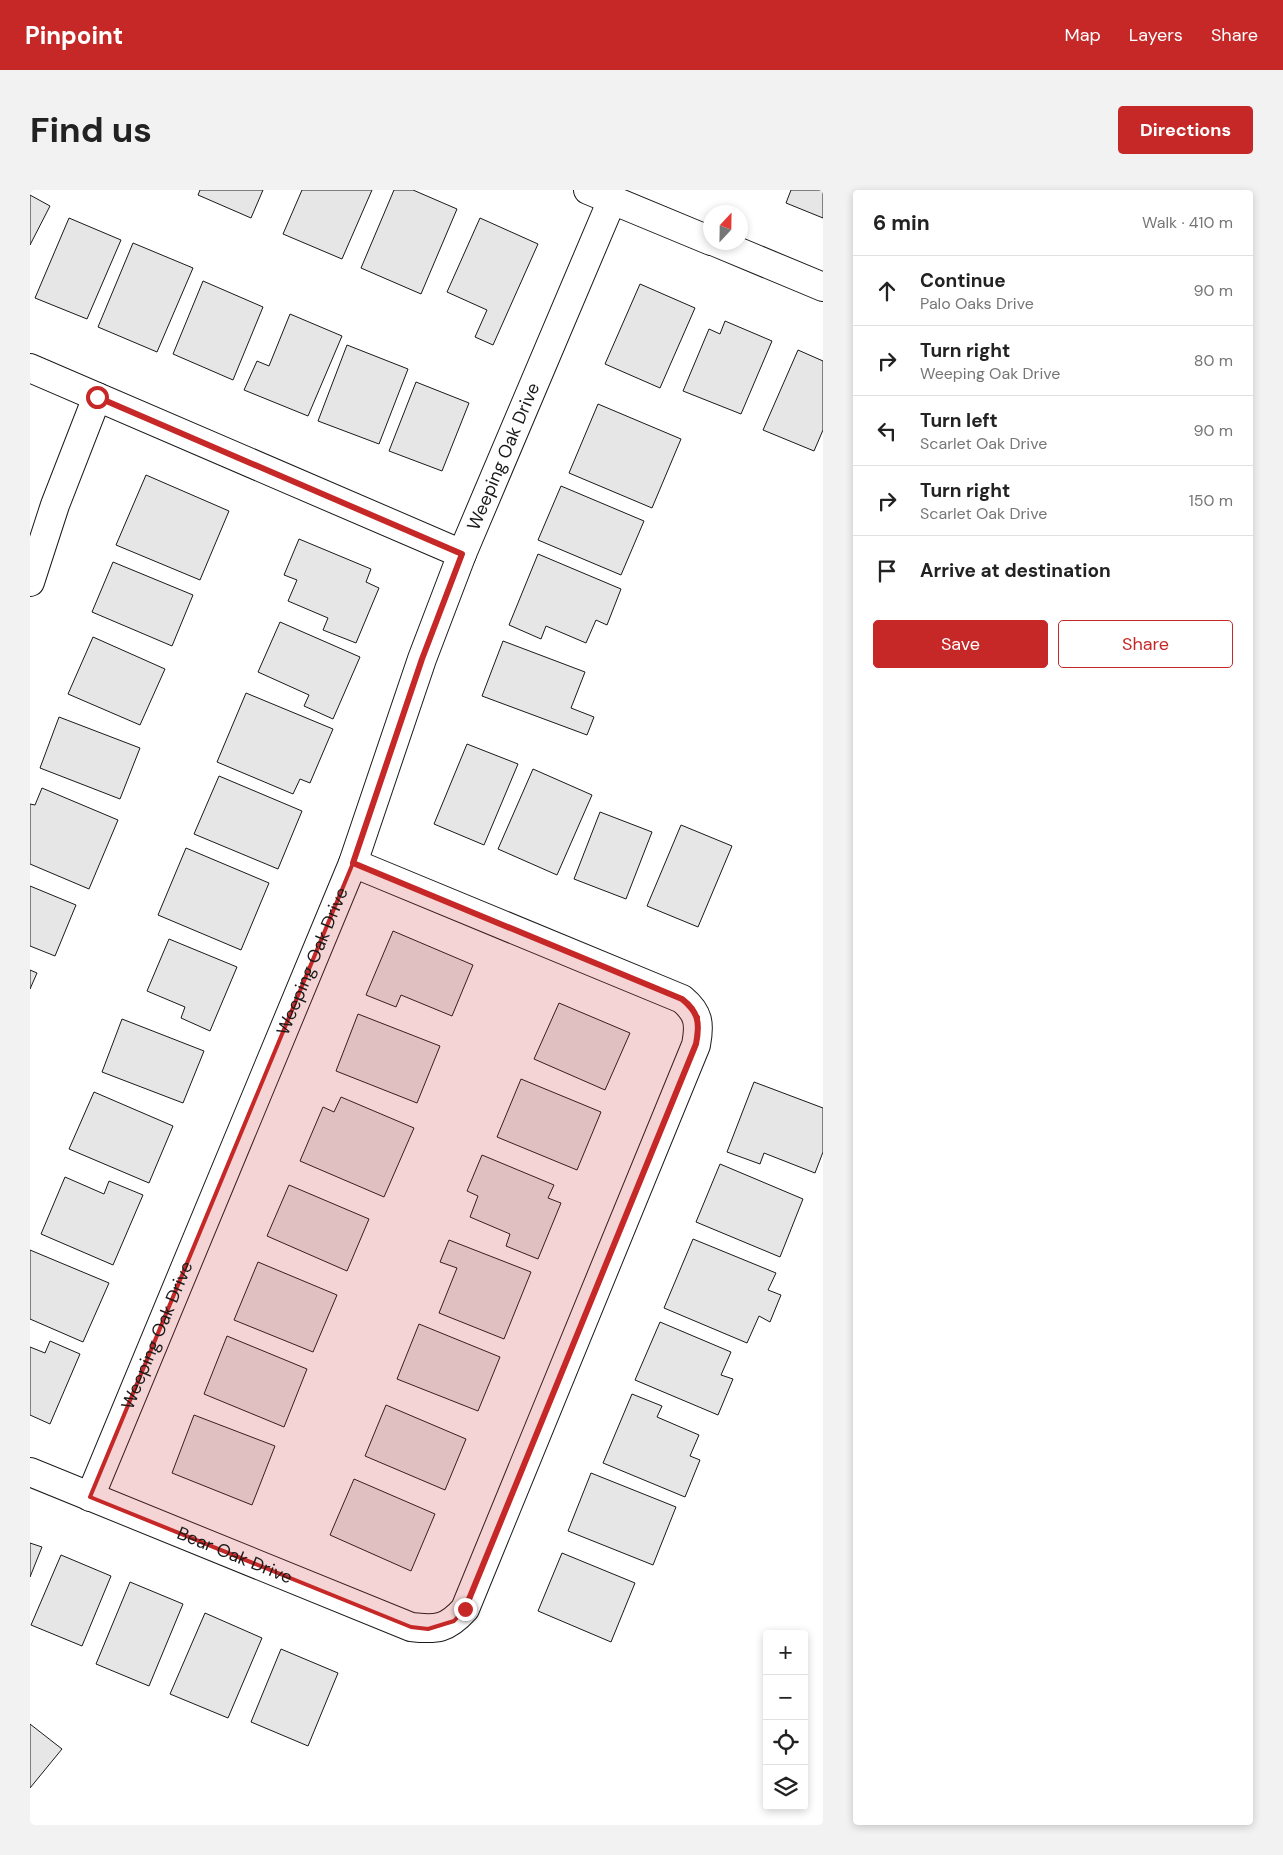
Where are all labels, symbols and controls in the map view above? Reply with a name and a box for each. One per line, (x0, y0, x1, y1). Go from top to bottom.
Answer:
text: Pinpoint (25, 20, 123, 51)
text: Map (1065, 23, 1101, 47)
text: Layers (1129, 23, 1183, 47)
text: Share (1211, 23, 1258, 47)
button: Directions (1118, 106, 1253, 154)
text: Find us (30, 107, 152, 153)
north arrow (703, 205, 748, 250)
text: 6 min (873, 209, 930, 237)
text: Walk · 410 m (1142, 212, 1233, 233)
text: Continue (920, 268, 1006, 293)
icon: ahead (873, 277, 901, 305)
text: 90 m (1193, 280, 1233, 301)
text: Palo Oaks Drive (920, 293, 1034, 314)
text: Turn right (920, 338, 1010, 363)
icon: right (873, 347, 901, 375)
text: 80 m (1194, 350, 1233, 371)
text: Weeping Oak Drive (920, 363, 1060, 384)
street label: Weeping Oak Drive (461, 379, 545, 534)
route start (86, 386, 109, 409)
text: Turn left (920, 408, 998, 433)
icon: left (873, 417, 901, 445)
text: 90 m (1193, 420, 1233, 441)
text: Scarlet Oak Drive (920, 433, 1047, 454)
text: Turn right (920, 478, 1010, 503)
icon: right (873, 487, 901, 515)
text: 150 m (1189, 490, 1233, 511)
text: Scarlet Oak Drive (920, 503, 1047, 524)
icon: arrive (873, 557, 901, 585)
text: Arrive at destination (920, 558, 1111, 583)
button: Save (873, 620, 1048, 668)
button: Share (1058, 620, 1233, 668)
street label: Weeping Oak Drive (271, 884, 354, 1039)
street label: Weeping Oak Drive (116, 1258, 198, 1413)
street label: Bear Oak Drive (173, 1521, 296, 1590)
route end (454, 1598, 477, 1621)
map controls (763, 1630, 808, 1810)
button: + (763, 1630, 808, 1675)
button: − (763, 1675, 808, 1720)
button: locate (763, 1720, 808, 1765)
button: layers (763, 1765, 808, 1810)

